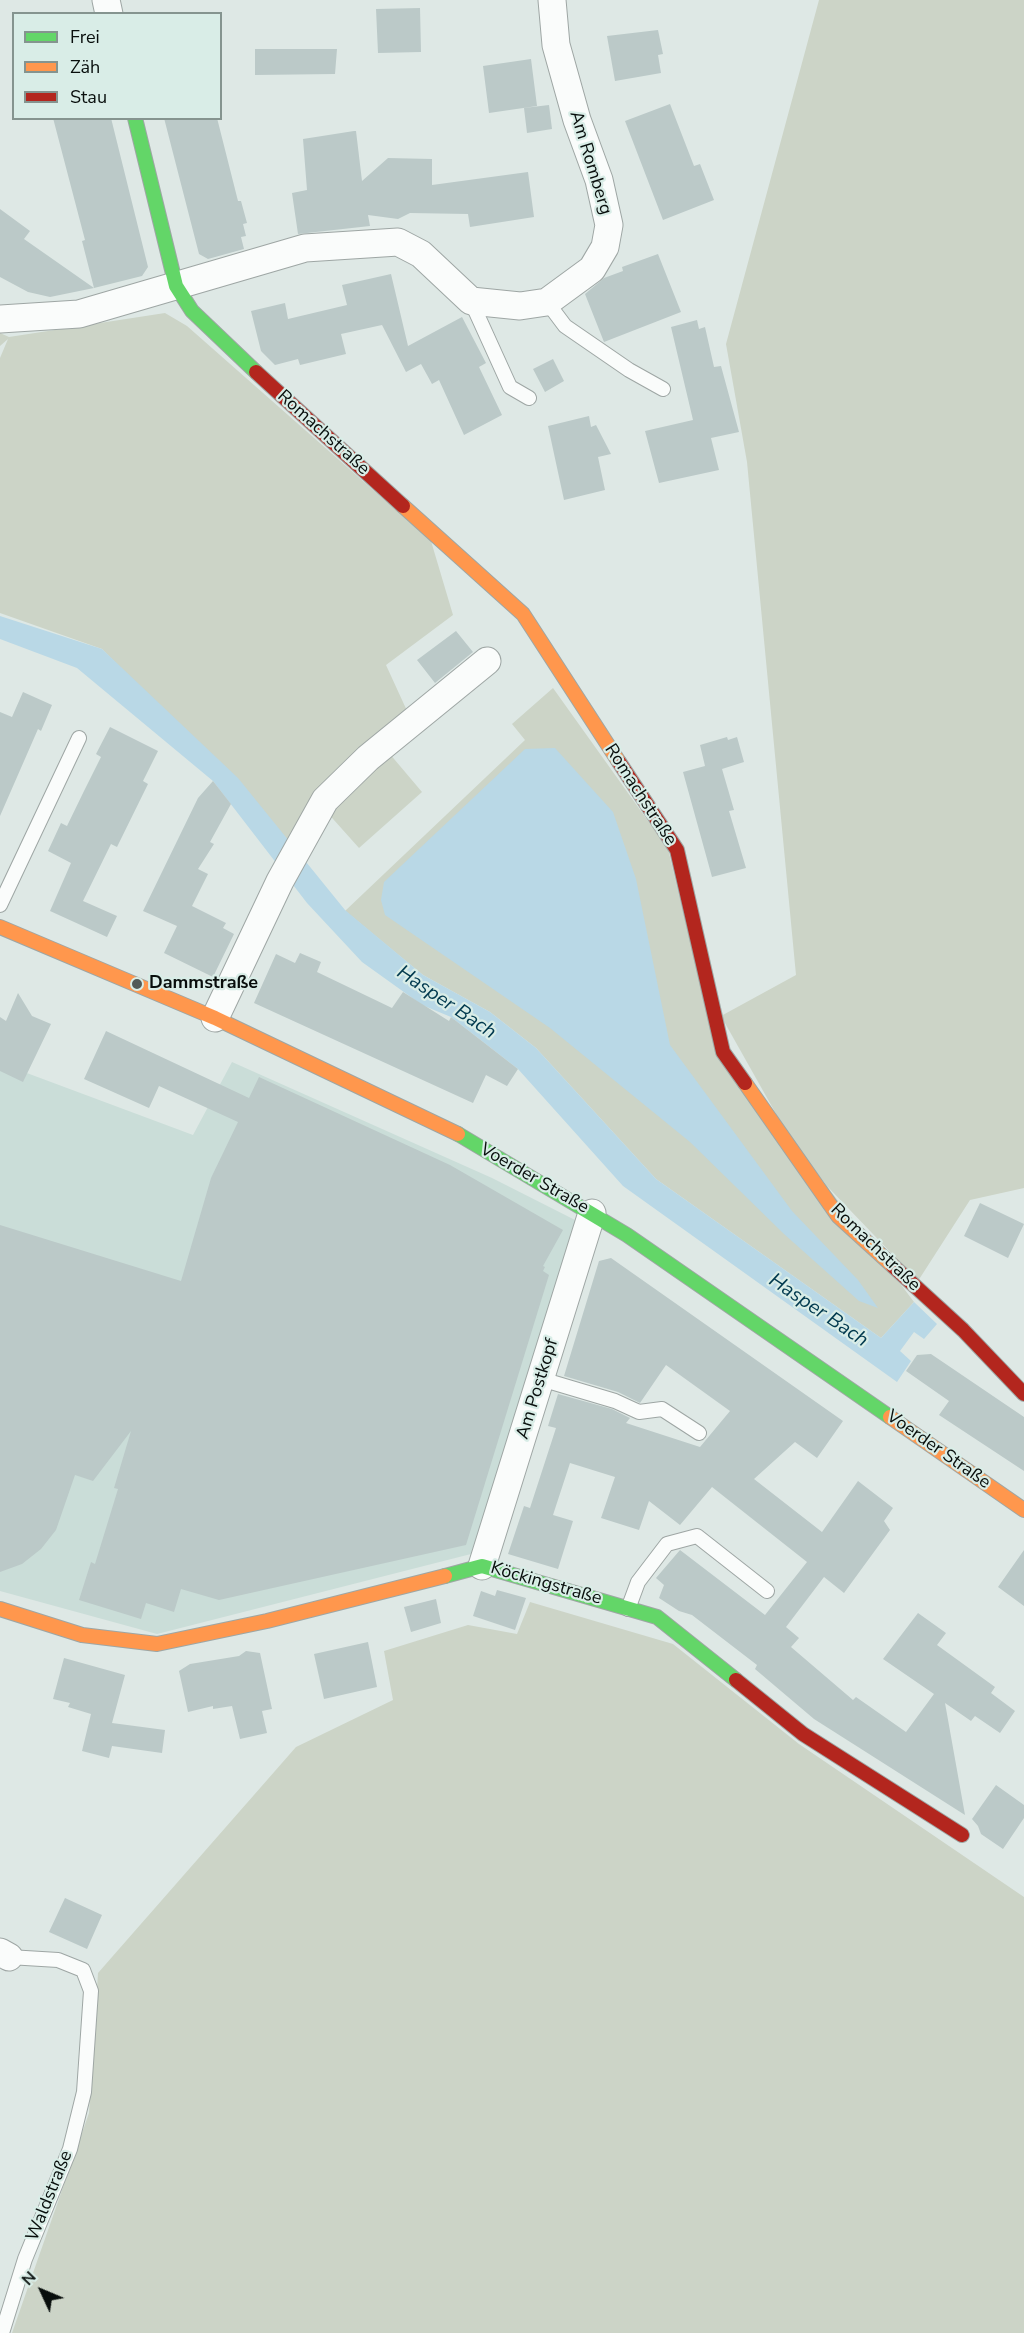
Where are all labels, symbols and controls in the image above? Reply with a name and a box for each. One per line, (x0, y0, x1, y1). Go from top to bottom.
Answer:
legend (12, 12, 222, 120)
text: Frei (70, 25, 100, 49)
text: Zäh (70, 55, 100, 79)
text: Stau (70, 85, 107, 109)
street label: Am Romberg (564, 109, 616, 217)
street label: Romachstraße (272, 386, 374, 480)
street label: Romachstraße (599, 740, 681, 850)
water label: Hasper Bach (392, 961, 500, 1045)
place label: Dammstraße (149, 973, 258, 995)
marker: Dammstraße (130, 977, 144, 991)
street label: Voerder Straße (476, 1139, 592, 1219)
street label: Romachstraße (826, 1200, 924, 1296)
water label: Hasper Bach (764, 1269, 872, 1353)
street label: Am Postkopf (512, 1336, 564, 1442)
street label: Voerder Straße (882, 1406, 994, 1494)
street label: Köckingstraße (488, 1558, 604, 1610)
street label: Waldstraße (22, 2148, 78, 2244)
north arrow (12, 2261, 72, 2321)
text: N (17, 2267, 41, 2290)

